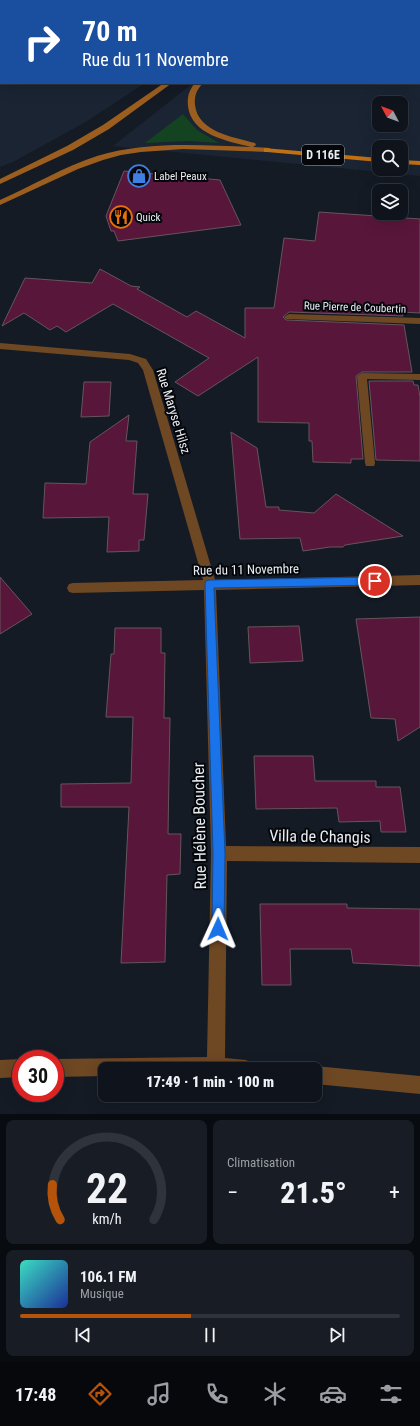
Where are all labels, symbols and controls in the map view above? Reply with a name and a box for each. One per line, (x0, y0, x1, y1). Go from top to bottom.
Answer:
text: 70 m (82, 15, 138, 48)
icon: right (16, 16, 68, 68)
text: Rue du 11 Novembre (82, 49, 229, 70)
north arrow (372, 96, 408, 132)
map controls (372, 96, 408, 220)
button: search (372, 140, 408, 176)
road number: D 116E (302, 145, 344, 165)
shop icon: Label Peaux (126, 163, 152, 189)
place label: Label Peaux (154, 170, 207, 183)
button: layers (372, 184, 408, 220)
restaurant icon: Quick (108, 204, 134, 230)
place label: Quick (136, 211, 161, 224)
street label: Rue Pierre de Coubertin (304, 299, 406, 316)
street label: Rue Maryse Hilsz (153, 367, 194, 456)
street label: Rue du 11 Novembre (193, 561, 299, 578)
pin (358, 564, 392, 598)
icon: arrive (364, 570, 386, 592)
street label: Rue Hélène Boucher (189, 762, 210, 890)
street label: Villa de Changis (269, 826, 371, 847)
position arrow (197, 908, 239, 950)
speed limit sign: 30 (12, 1050, 64, 1102)
text: 17:49 · 1 min · 100 m (146, 1073, 274, 1091)
text: Climatisation (227, 1155, 295, 1170)
text: 22 (85, 1164, 128, 1213)
text: 21.5° (280, 1175, 347, 1210)
text: − (227, 1180, 238, 1205)
text: + (389, 1180, 400, 1205)
text: km/h (92, 1211, 121, 1227)
text: 106.1 FM (80, 1268, 137, 1286)
text: Musique (80, 1286, 124, 1301)
icon: previous (72, 1324, 94, 1346)
icon: pause (199, 1324, 221, 1346)
icon: next (326, 1324, 348, 1346)
icon: directions (86, 1380, 114, 1408)
icon: music (145, 1380, 173, 1408)
icon: phone (203, 1380, 231, 1408)
icon: climate (261, 1380, 289, 1408)
icon: car (319, 1380, 347, 1408)
icon: filters (377, 1380, 405, 1408)
text: 17:48 (15, 1384, 56, 1405)

